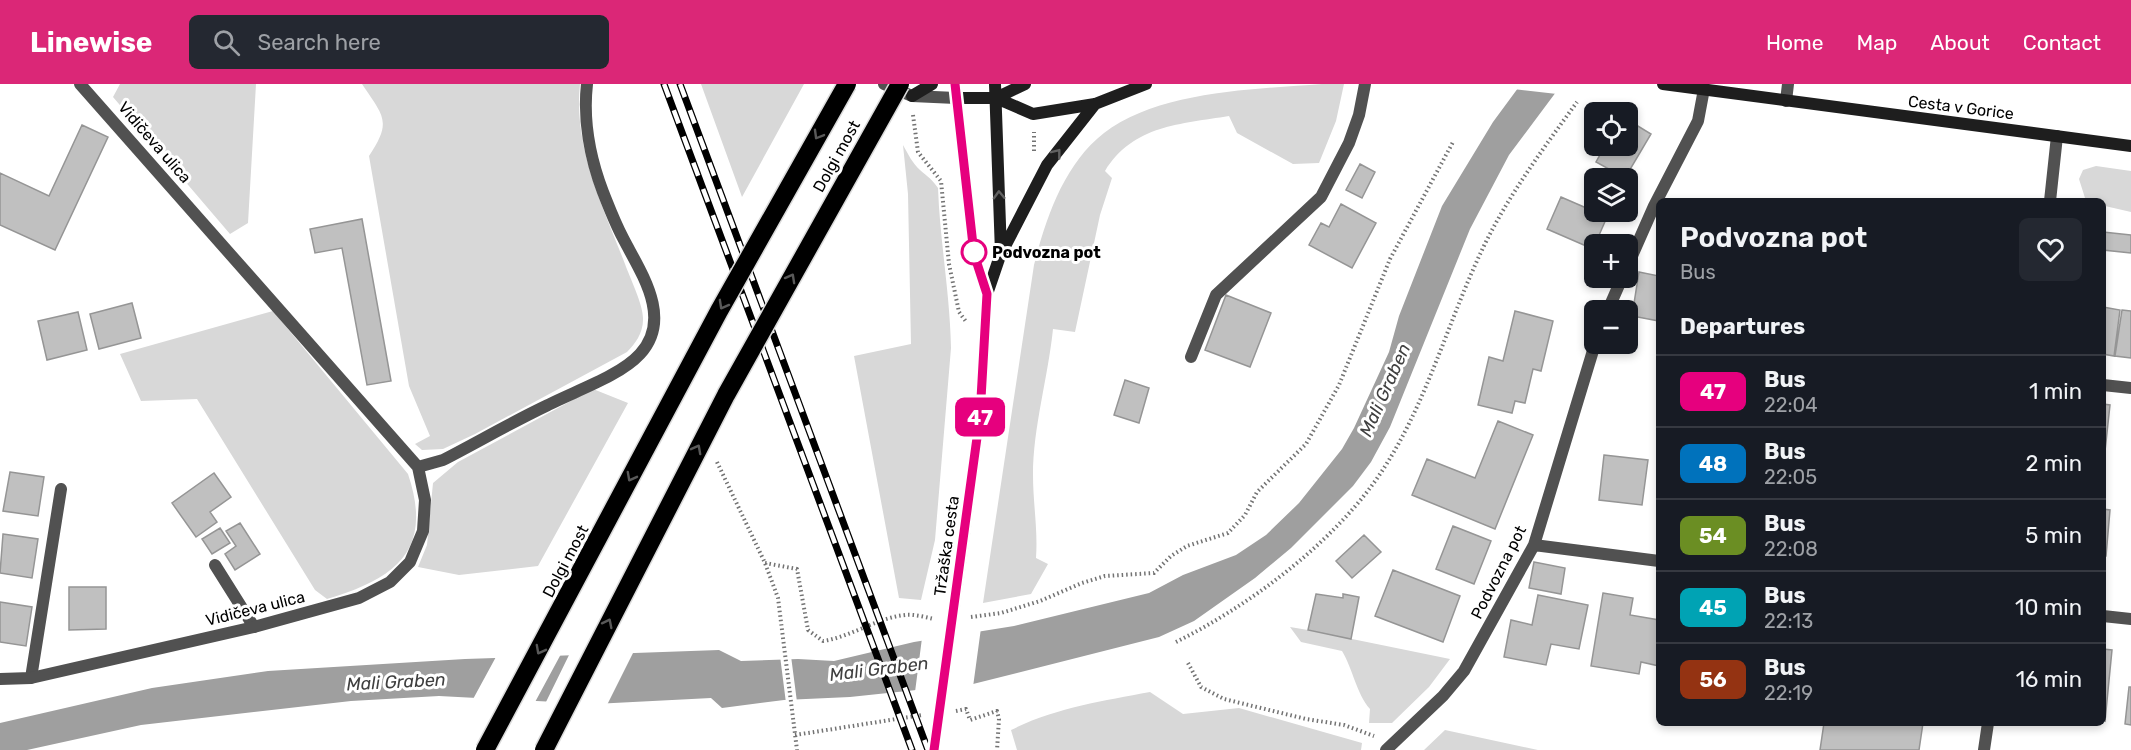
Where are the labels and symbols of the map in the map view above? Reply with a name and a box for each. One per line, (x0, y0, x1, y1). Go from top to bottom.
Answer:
street label: Cesta v Gorice (1907, 92, 2015, 123)
street label: Vidičeva ulica (114, 98, 195, 187)
street label: Dolgi most (809, 117, 864, 196)
one-way arrow (814, 129, 825, 139)
one-way arrow (1049, 149, 1060, 160)
one-way arrow (993, 190, 1006, 199)
marker: Podvozna pot (961, 239, 987, 265)
place label: Podvozna pot (992, 243, 1101, 262)
one-way arrow (784, 274, 795, 284)
one-way arrow (718, 299, 730, 309)
water label: Mali Graben (1355, 340, 1415, 440)
line badge: 47 (953, 398, 1007, 436)
one-way arrow (690, 445, 702, 456)
one-way arrow (627, 471, 638, 482)
street label: Tržaška cesta (930, 495, 963, 597)
street label: Dolgi most (538, 522, 592, 601)
street label: Podvozna pot (1467, 522, 1530, 622)
street label: Vidičeva ulica (204, 587, 307, 630)
one-way arrow (601, 618, 612, 629)
one-way arrow (536, 643, 547, 654)
water label: Mali Graben (828, 652, 930, 686)
water label: Mali Graben (346, 668, 446, 696)

